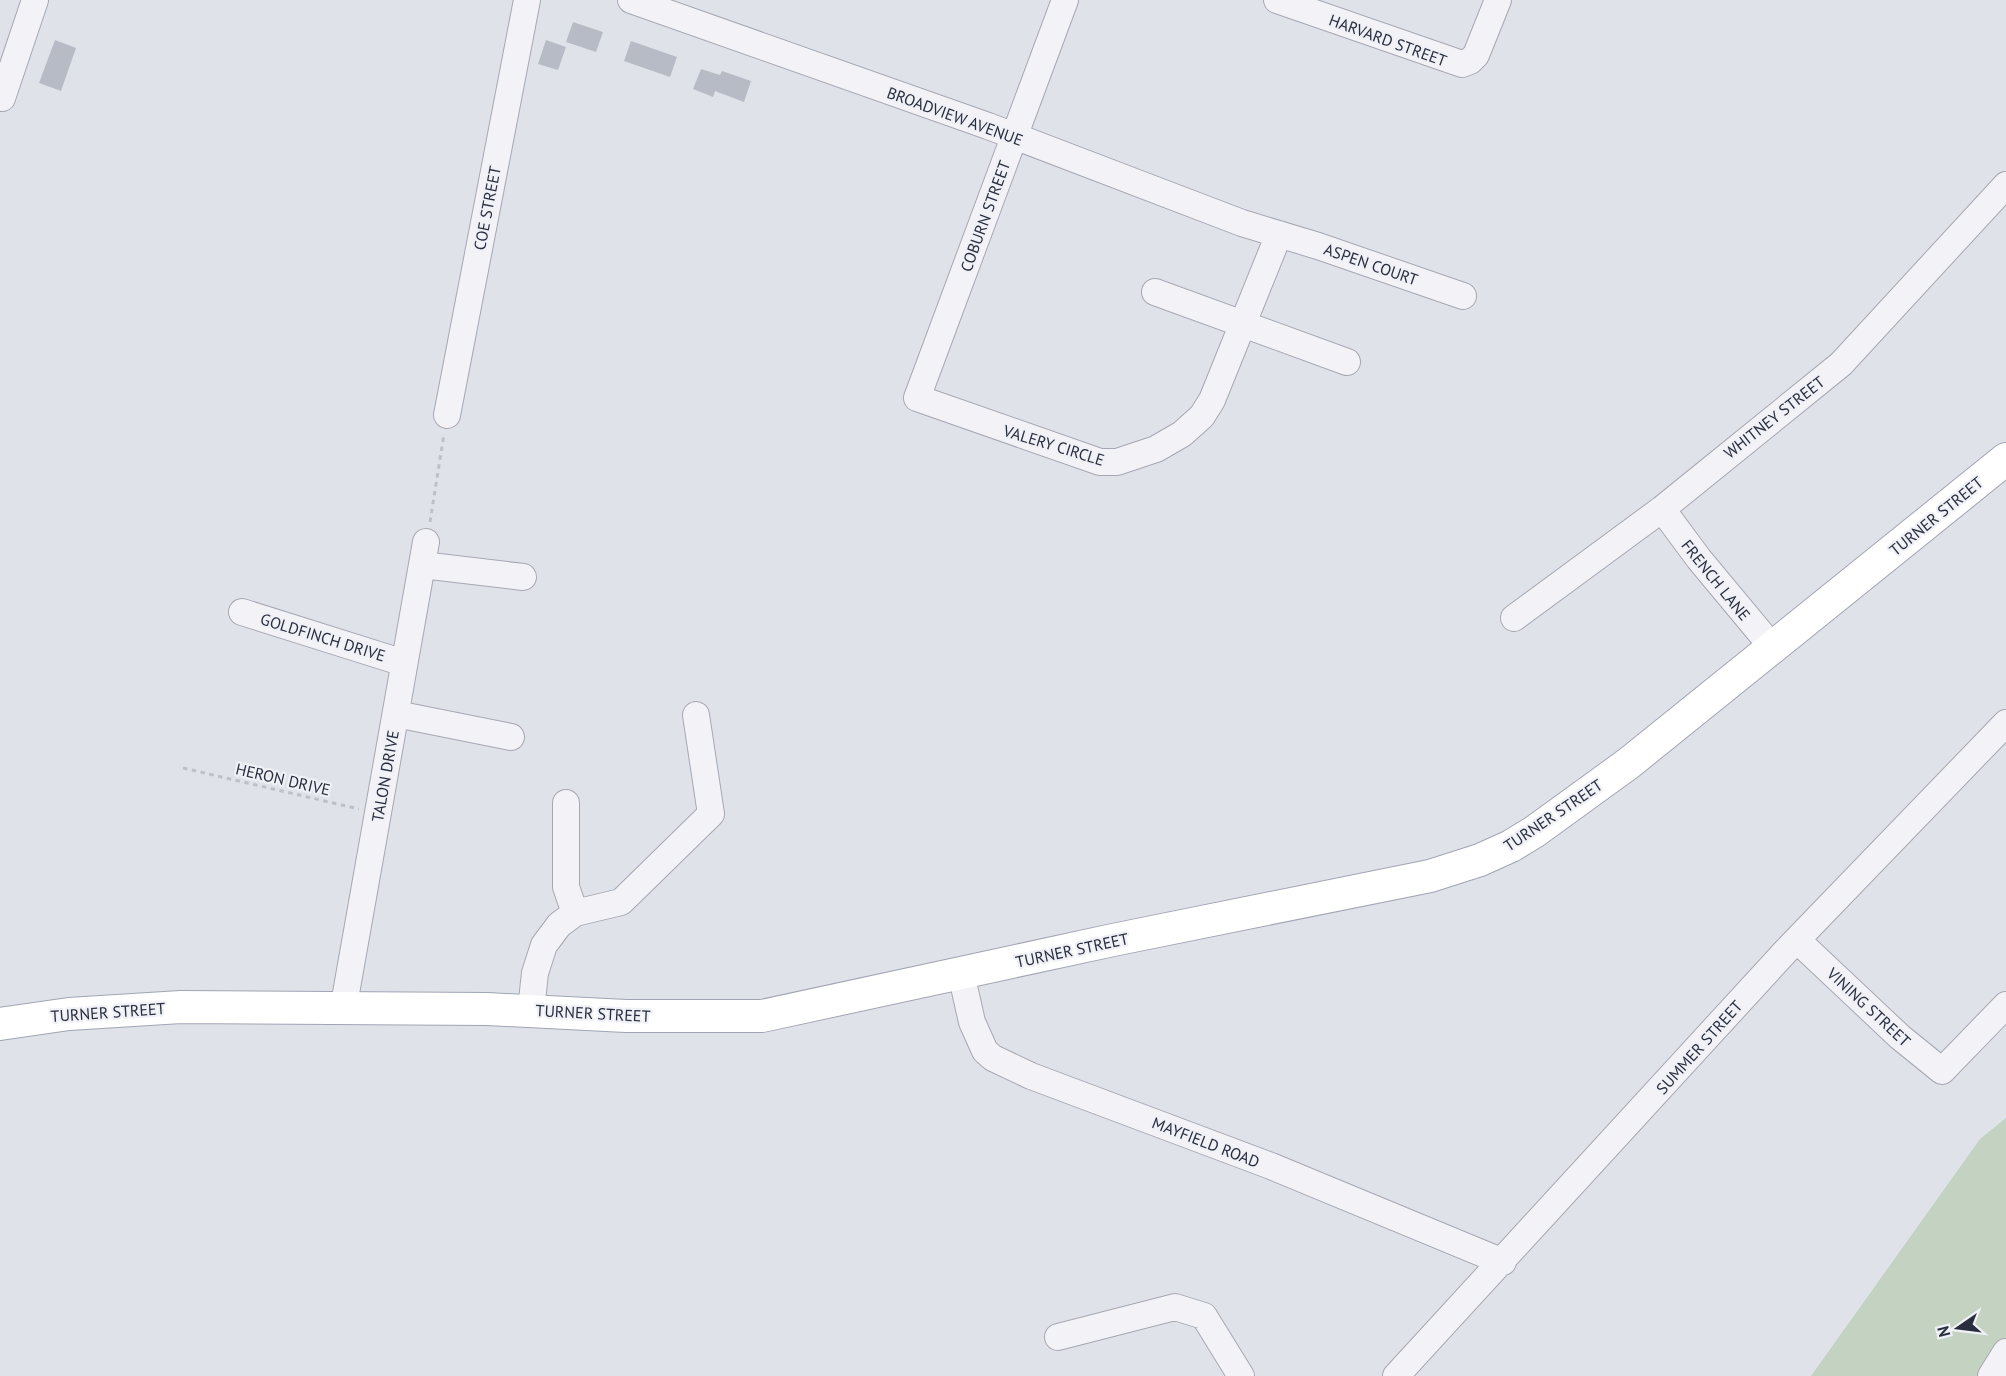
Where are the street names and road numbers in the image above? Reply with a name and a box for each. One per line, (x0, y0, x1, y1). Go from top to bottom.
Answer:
street label: HARVARD STREET (1326, 9, 1450, 71)
street label: BROADVIEW AVENUE (884, 82, 1026, 150)
street label: COBURN STREET (956, 158, 1014, 274)
street label: COE STREET (469, 164, 505, 252)
street label: ASPEN COURT (1321, 239, 1421, 289)
street label: WHITNEY STREET (1720, 371, 1829, 463)
street label: VALERY CIRCLE (1000, 420, 1107, 470)
street label: TURNER STREET (1885, 472, 1987, 560)
street label: FRENCH LANE (1677, 535, 1755, 625)
street label: GOLDFINCH DRIVE (258, 608, 388, 666)
street label: TALON DRIVE (367, 729, 403, 823)
street label: HERON DRIVE (234, 758, 332, 800)
street label: TURNER STREET (1500, 775, 1606, 855)
street label: TURNER STREET (1014, 928, 1130, 972)
street label: VINING STREET (1822, 963, 1915, 1051)
street label: SUMMER STREET (1652, 996, 1747, 1098)
street label: TURNER STREET (50, 998, 166, 1026)
street label: TURNER STREET (535, 1000, 651, 1026)
street label: MAYFIELD ROAD (1149, 1112, 1263, 1172)

